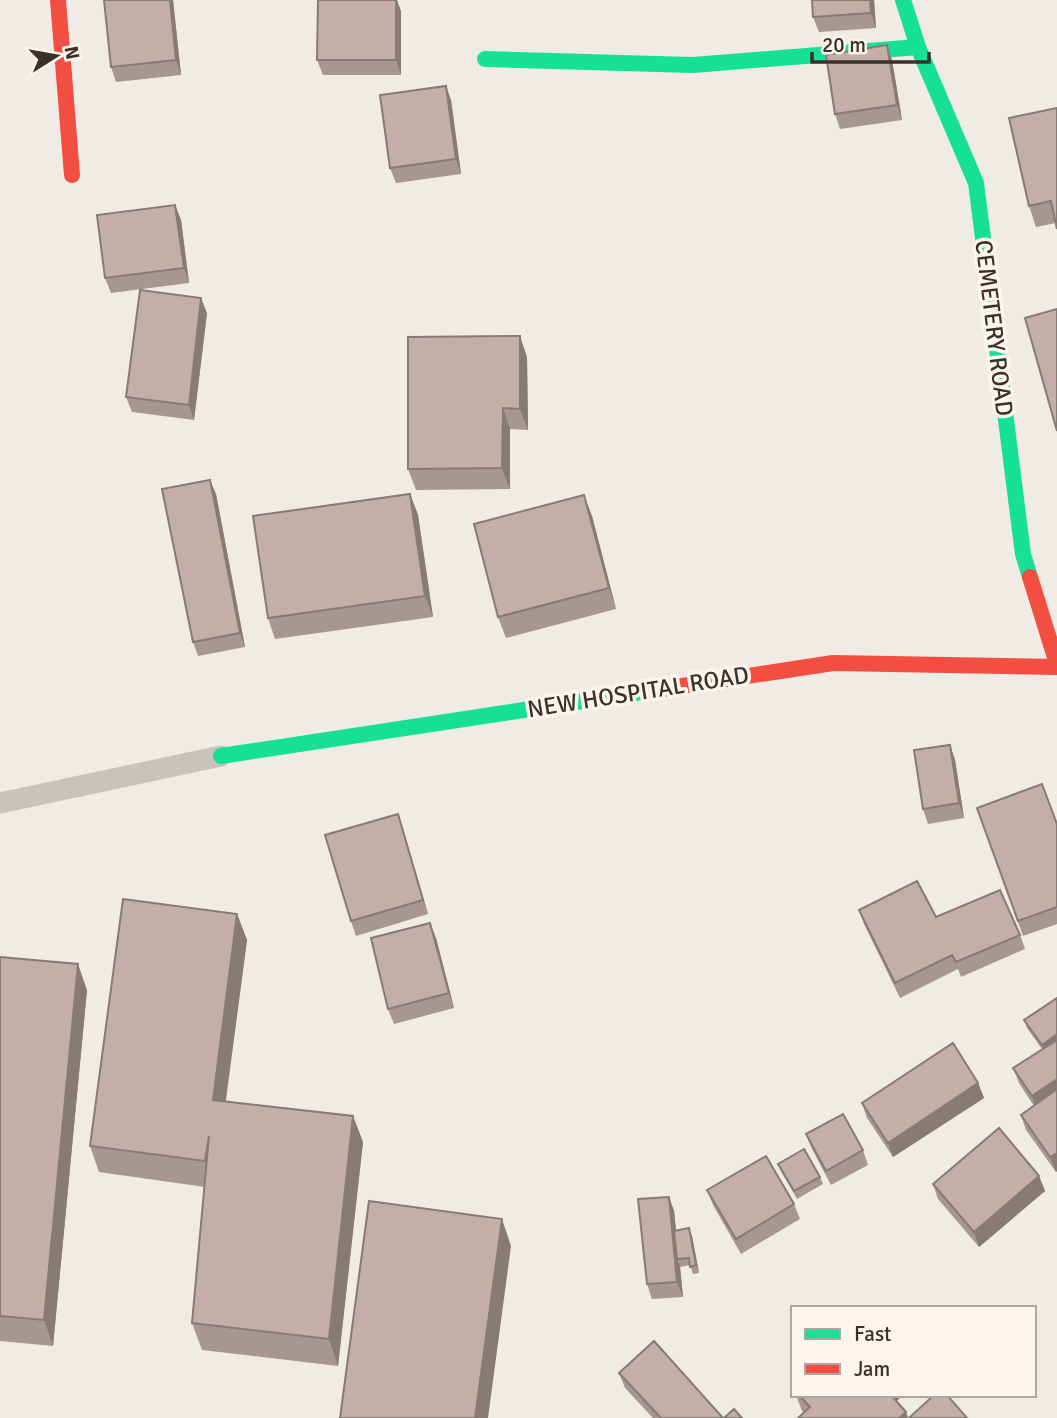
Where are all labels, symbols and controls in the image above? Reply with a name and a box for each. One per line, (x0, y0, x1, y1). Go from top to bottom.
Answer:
north arrow (21, 21, 91, 91)
scale bar (812, 21, 929, 65)
text: 20 m (822, 32, 866, 58)
text: N (59, 44, 85, 62)
street label: CEMETERY ROAD (968, 238, 1020, 418)
street label: NEW HOSPITAL ROAD (525, 660, 751, 724)
legend (791, 1306, 1036, 1397)
text: Fast (854, 1321, 891, 1347)
text: Jam (854, 1356, 890, 1382)

